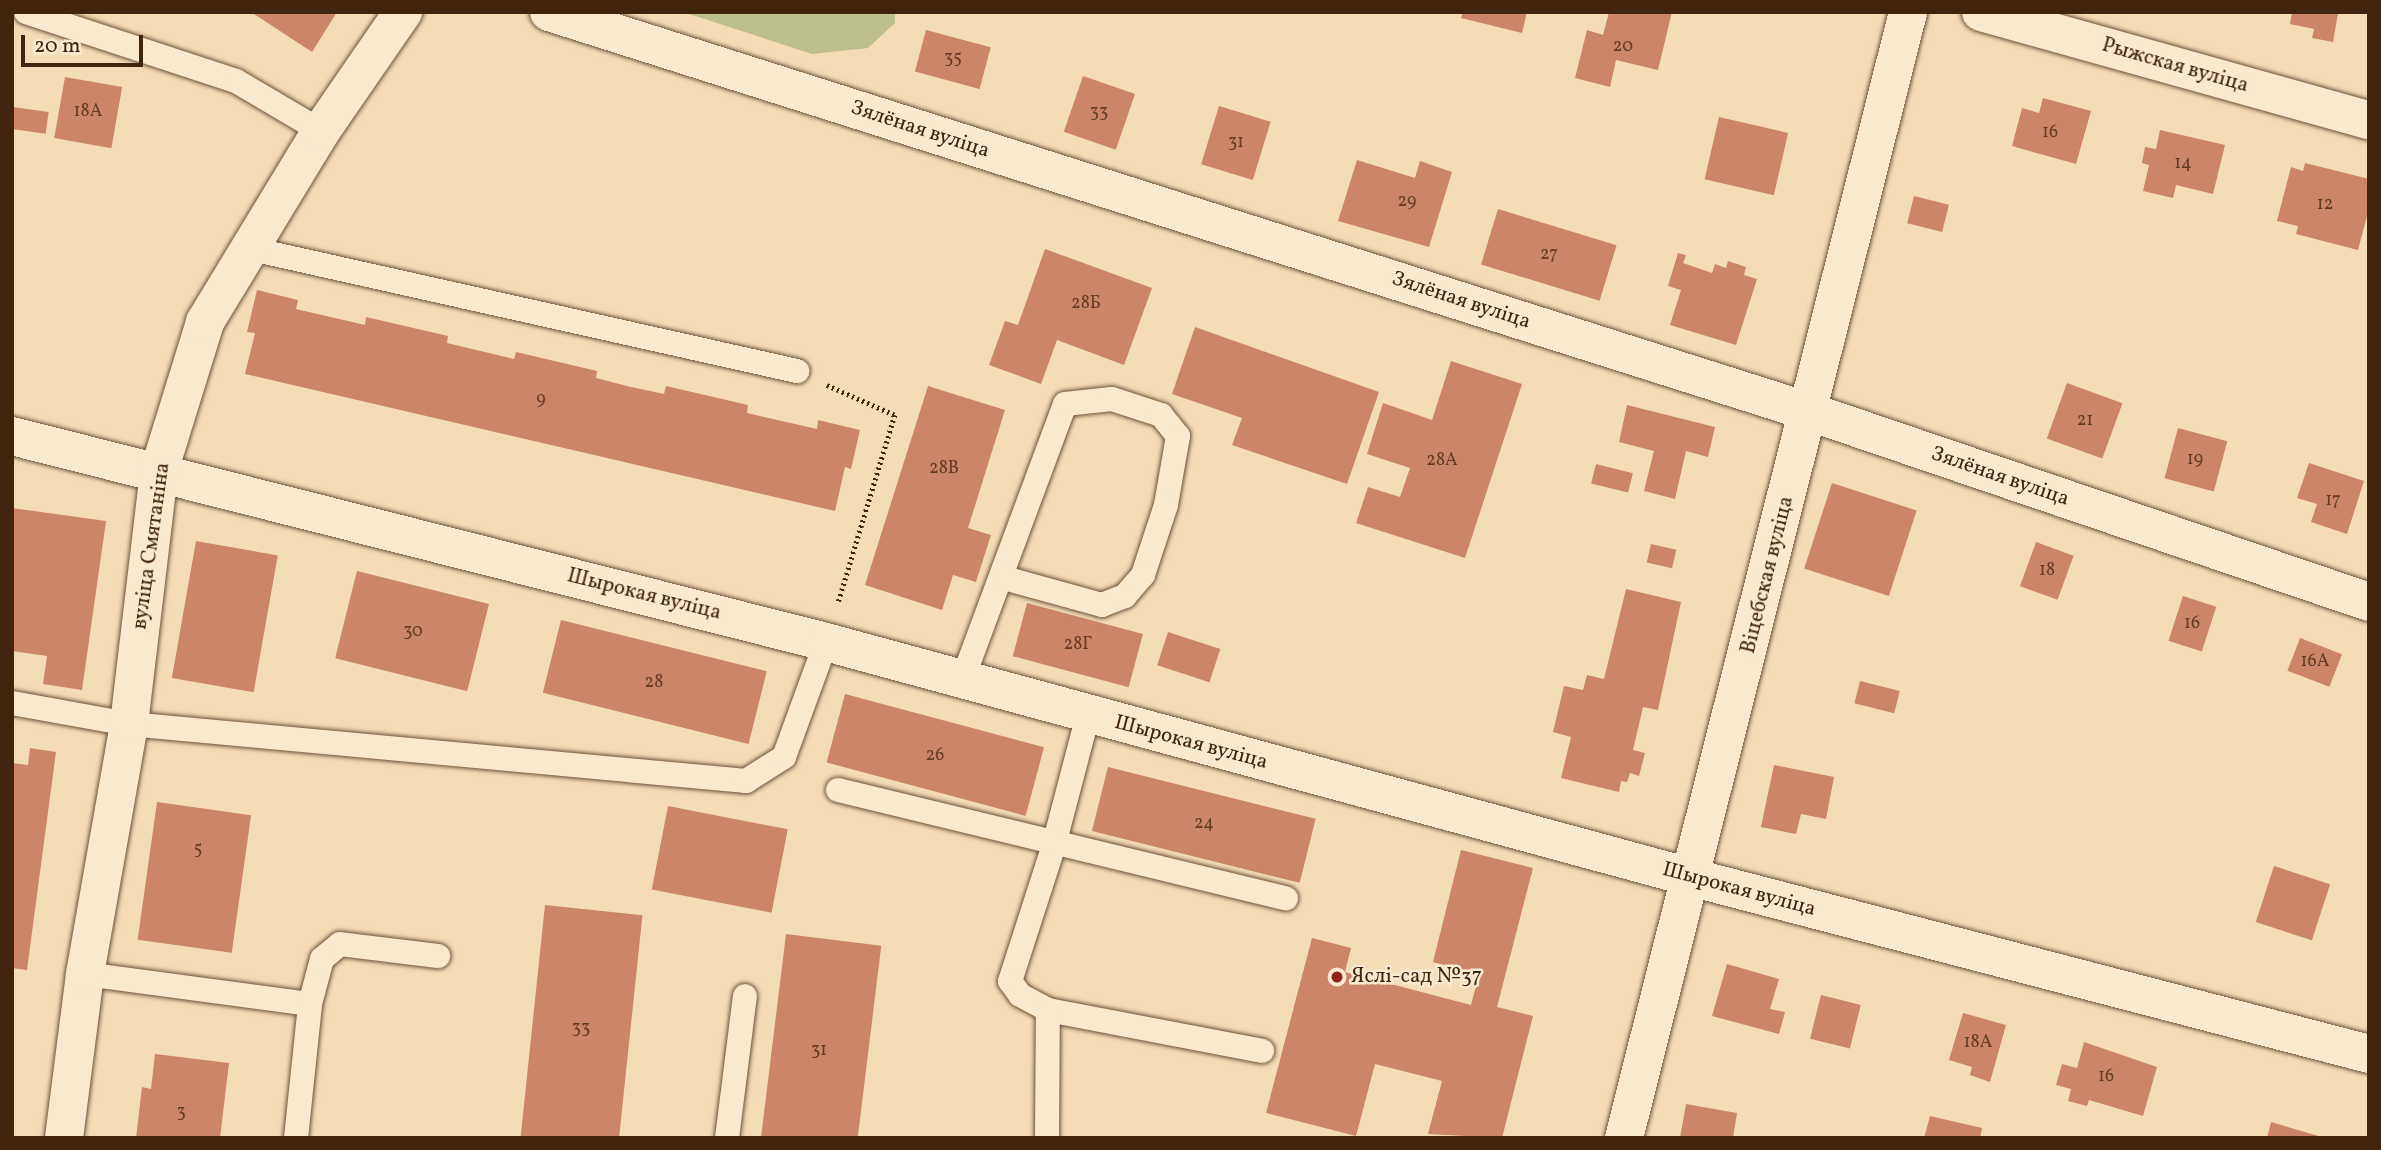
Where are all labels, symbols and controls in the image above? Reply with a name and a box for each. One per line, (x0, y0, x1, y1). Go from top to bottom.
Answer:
scale bar (24, 21, 147, 65)
text: 20 m (34, 32, 80, 61)
street label: Рыжская вуліца (2099, 33, 2251, 99)
house number: 20 (1613, 36, 1633, 58)
house number: 35 (944, 48, 962, 70)
street label: Зялёная вуліца (847, 96, 993, 164)
house number: 18А (74, 101, 102, 123)
house number: 33 (1090, 102, 1108, 124)
house number: 16 (2042, 122, 2058, 144)
house number: 31 (1228, 132, 1244, 154)
house number: 14 (2174, 153, 2192, 175)
house number: 29 (1398, 191, 1416, 213)
house number: 12 (2317, 194, 2333, 216)
house number: 27 (1540, 244, 1558, 266)
street label: Зялёная вуліца (1388, 267, 1534, 335)
house number: 28Б (1071, 293, 1101, 315)
house number: 9 (536, 389, 546, 411)
house number: 21 (2077, 410, 2093, 432)
street label: Зялёная вуліца (1928, 442, 2072, 512)
house number: 19 (2187, 449, 2203, 471)
house number: 28А (1426, 450, 1458, 472)
house number: 28В (929, 458, 959, 480)
street label: вуліца Смятаніна (128, 461, 176, 631)
house number: 17 (2325, 490, 2341, 512)
street label: Віцебская вуліца (1736, 494, 1800, 656)
house number: 18 (2039, 560, 2055, 582)
street label: Шырокая вуліца (564, 564, 724, 626)
house number: 16 (2184, 613, 2200, 635)
house number: 30 (403, 621, 423, 643)
house number: 28Г (1064, 634, 1092, 656)
house number: 16А (2301, 651, 2329, 673)
house number: 28 (645, 672, 663, 694)
street label: Шырокая вуліца (1112, 710, 1270, 776)
house number: 26 (926, 745, 944, 767)
house number: 24 (1194, 813, 1214, 835)
house number: 5 (194, 839, 202, 861)
street label: Шырокая вуліца (1660, 857, 1818, 923)
place label: Яслі-сад №37 (1351, 964, 1482, 990)
marker: Яслі-сад №37 (1329, 969, 1345, 985)
house number: 33 (572, 1018, 590, 1040)
house number: 18А (1964, 1032, 1992, 1054)
house number: 31 (811, 1040, 827, 1062)
house number: 16 (2098, 1066, 2114, 1088)
house number: 3 (176, 1102, 186, 1124)

